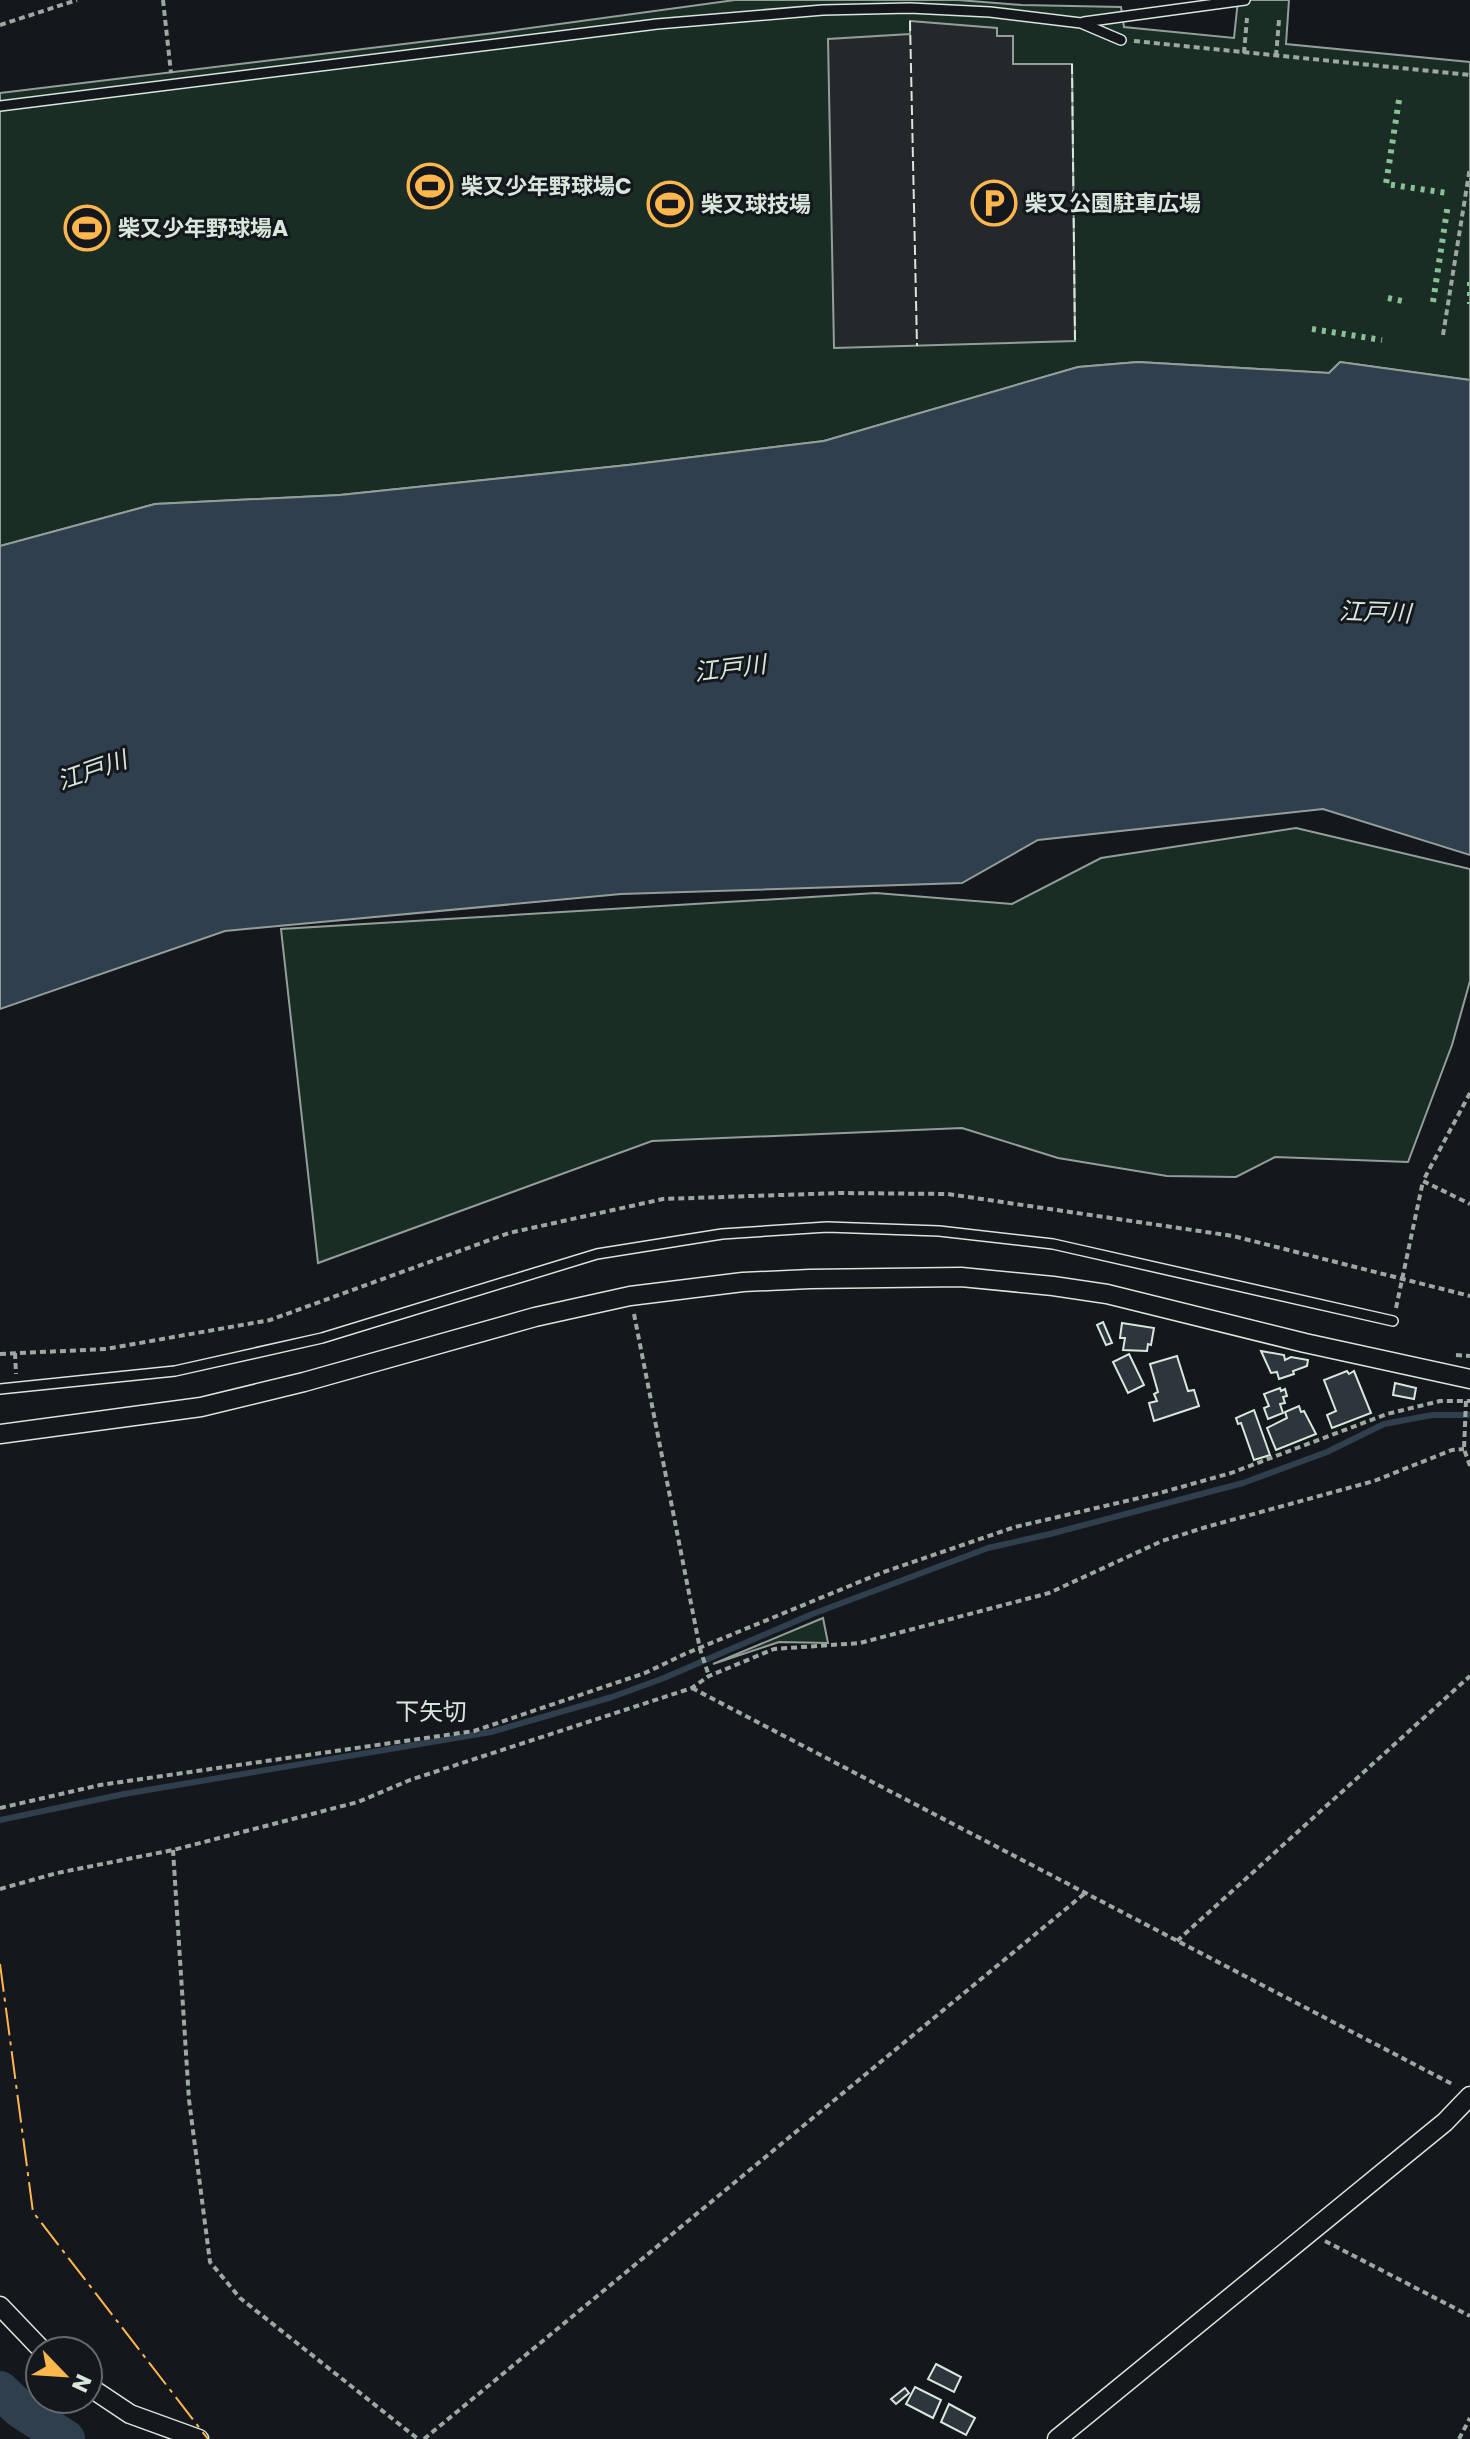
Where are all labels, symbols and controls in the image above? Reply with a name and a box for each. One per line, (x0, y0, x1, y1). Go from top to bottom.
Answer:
sports icon: 柴又少年野球場C (406, 162, 454, 210)
place label: 柴又少年野球場C (461, 171, 632, 202)
parking icon: 柴又公園駐車広場 (970, 179, 1018, 227)
sports icon: 柴又球技場 (646, 180, 694, 228)
place label: 柴又公園駐車広場 (1025, 188, 1201, 219)
place label: 柴又球技場 (701, 189, 811, 220)
sports icon: 柴又少年野球場A (63, 204, 111, 252)
place label: 柴又少年野球場A (118, 213, 288, 244)
water label: 江戸川 (1338, 594, 1415, 630)
water label: 江戸川 (692, 647, 771, 689)
water label: 江戸川 (53, 742, 134, 797)
district label: 下矢切 (395, 1695, 467, 1728)
north arrow (24, 2335, 104, 2415)
text: N (64, 2369, 99, 2397)

